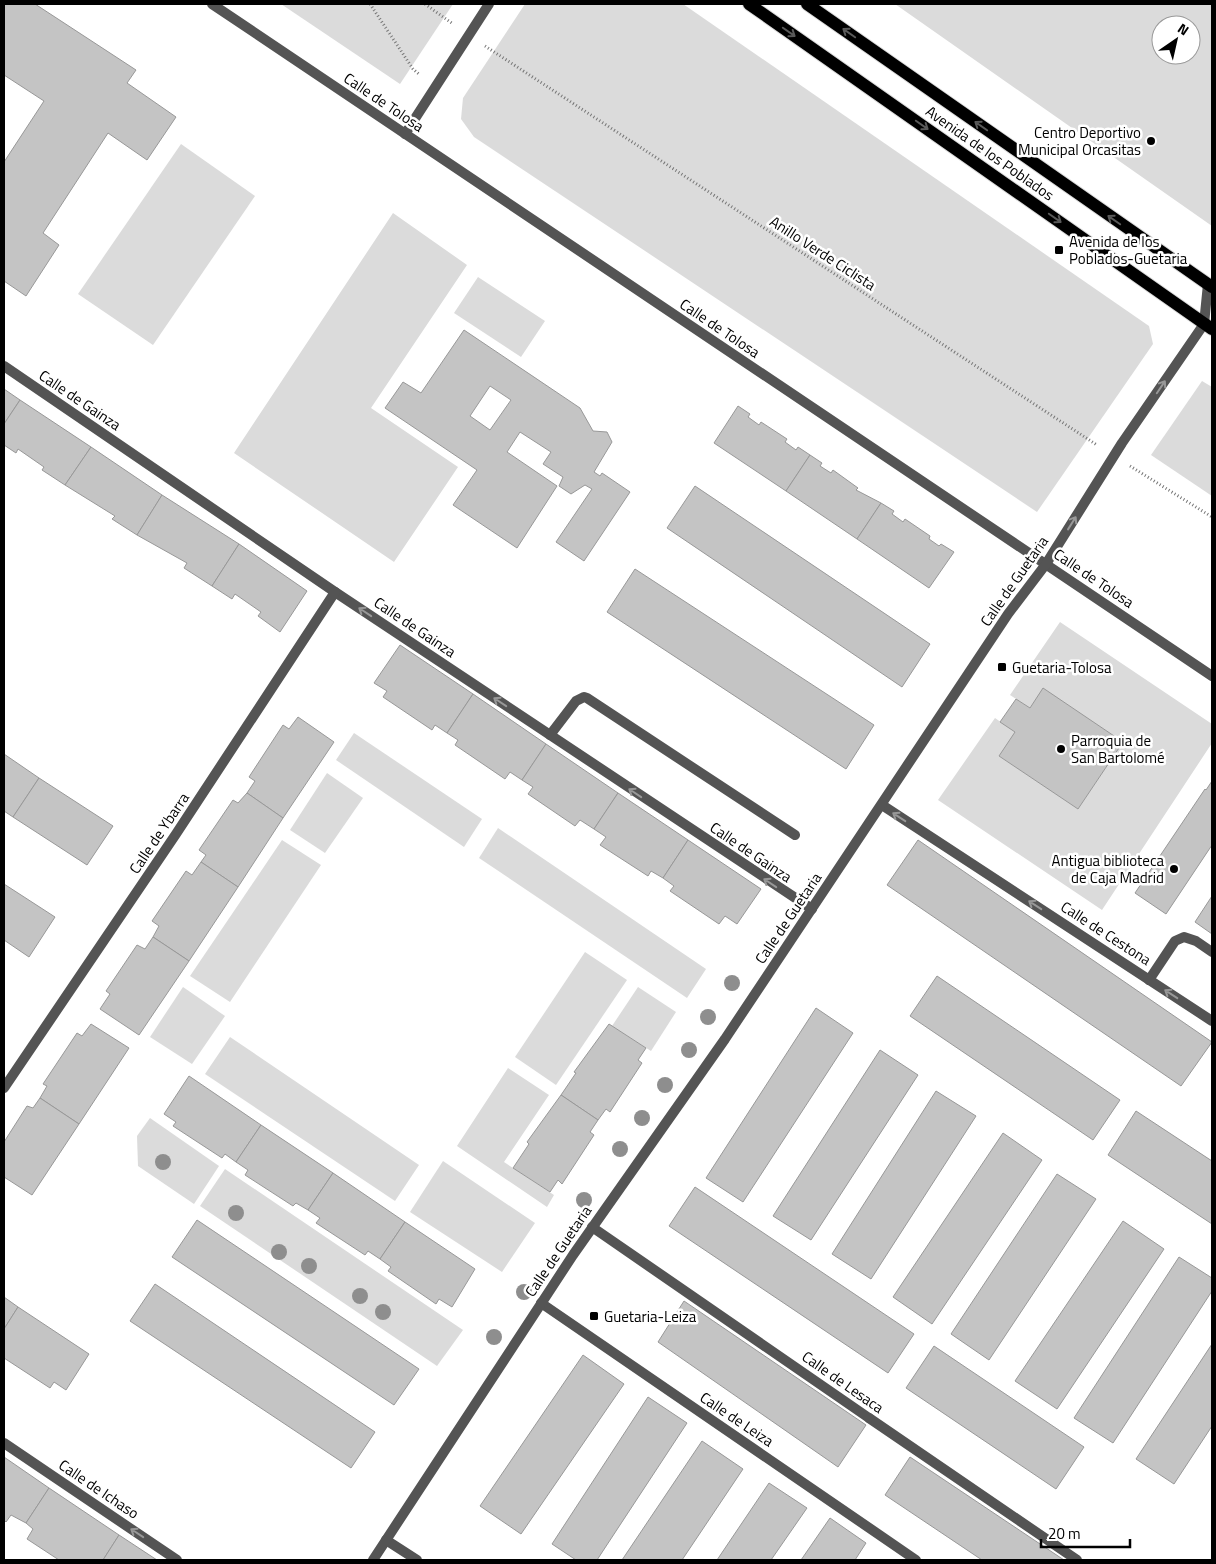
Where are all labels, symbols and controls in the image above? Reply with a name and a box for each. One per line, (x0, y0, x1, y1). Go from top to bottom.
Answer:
north arrow (1151, 15, 1201, 65)
text: N (1174, 17, 1193, 40)
one-way arrow (782, 27, 796, 37)
one-way arrow (842, 28, 856, 38)
street label: Calle de Tolosa (339, 67, 429, 138)
street label: Avenida de los Poblados (921, 100, 1059, 206)
one-way arrow (915, 120, 929, 130)
one-way arrow (975, 121, 989, 131)
place label: Centro Deportivo Municipal Orcasitas (1018, 121, 1141, 161)
marker: Centro Deportivo Municipal Orcasitas (1145, 135, 1157, 147)
street label: Anillo Verde Ciclista (765, 210, 881, 296)
one-way arrow (1048, 213, 1062, 223)
one-way arrow (1107, 215, 1121, 225)
place label: Avenida de los Poblados-Guetaria (1069, 230, 1188, 270)
marker: Avenida de los Poblados-Guetaria (1053, 244, 1065, 256)
street label: Calle de Tolosa (675, 293, 765, 364)
street label: Calle de Gainza (34, 364, 126, 436)
one-way arrow (1156, 380, 1166, 394)
one-way arrow (1067, 516, 1077, 530)
street label: Calle de Guetaria (974, 531, 1054, 631)
street label: Calle de Tolosa (1049, 543, 1139, 614)
street label: Calle de Gainza (369, 591, 461, 663)
one-way arrow (358, 607, 372, 617)
place label: Guetaria-Tolosa (1012, 656, 1112, 679)
marker: Guetaria-Tolosa (996, 661, 1008, 673)
one-way arrow (494, 697, 508, 707)
place label: Parroquia de San Bartolomé (1071, 729, 1165, 769)
marker: Parroquia de San Bartolomé (1055, 743, 1067, 755)
street label: Calle de Ybarra (123, 787, 195, 878)
one-way arrow (629, 787, 643, 797)
one-way arrow (893, 811, 907, 821)
street label: Calle de Gainza (705, 816, 797, 888)
place label: Antigua biblioteca de Caja Madrid (1051, 849, 1164, 889)
marker: Antigua biblioteca de Caja Madrid (1168, 863, 1180, 875)
street label: Calle de Guetaria (749, 867, 827, 968)
one-way arrow (764, 878, 778, 888)
street label: Calle de Cestona (1056, 895, 1156, 971)
one-way arrow (1029, 900, 1043, 910)
one-way arrow (1165, 989, 1179, 999)
street label: Calle de Guetaria (519, 1200, 597, 1301)
place label: Guetaria-Leiza (604, 1305, 697, 1328)
marker: Guetaria-Leiza (588, 1310, 600, 1322)
street label: Calle de Lesaca (797, 1345, 889, 1419)
street label: Calle de Leiza (695, 1386, 779, 1452)
street label: Calle de Ichaso (54, 1453, 144, 1525)
scale bar (1041, 1516, 1130, 1548)
text: 20 m (1048, 1522, 1081, 1545)
one-way arrow (130, 1528, 144, 1538)

